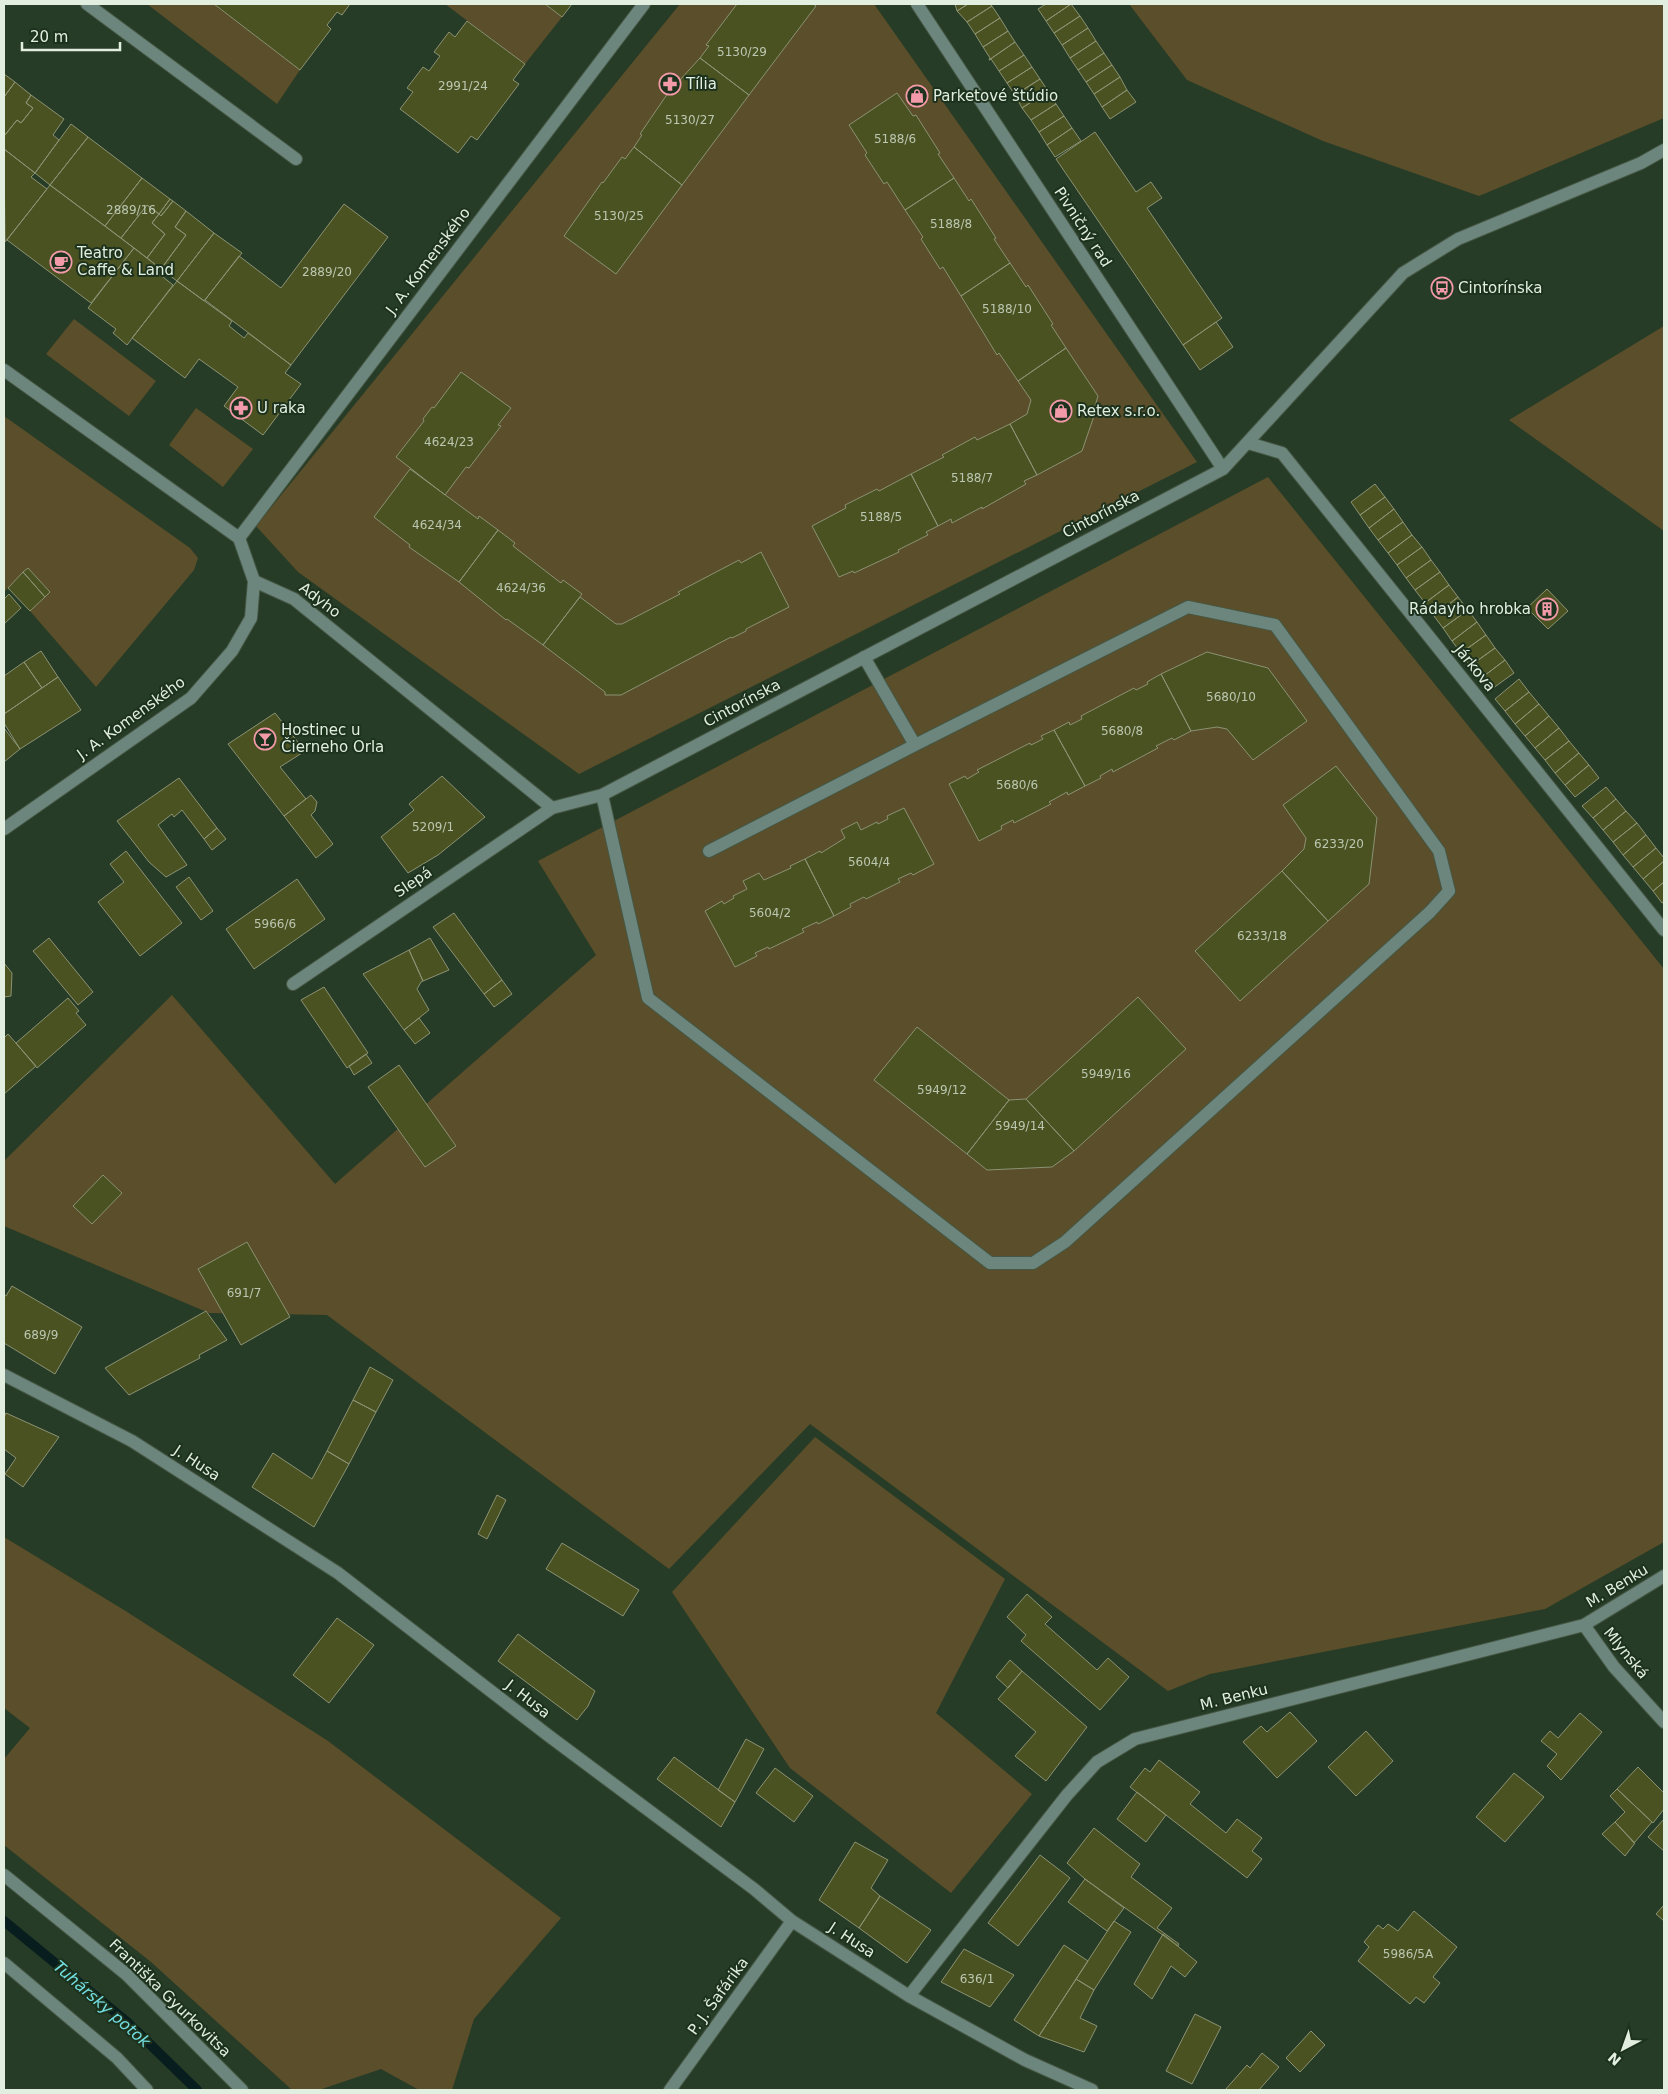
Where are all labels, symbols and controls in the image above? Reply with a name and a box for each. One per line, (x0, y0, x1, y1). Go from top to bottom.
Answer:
scale bar (22, 20, 120, 52)
text: 20 m (30, 28, 68, 46)
house number: 5130/29 (717, 45, 767, 59)
pharmacy icon: Tília (658, 72, 682, 96)
place label: Tília (685, 75, 717, 93)
house number: 2991/24 (438, 79, 488, 93)
shop icon: Parketové štúdio (905, 84, 929, 108)
place label: Parketové štúdio (933, 87, 1058, 105)
house number: 5130/27 (665, 113, 715, 127)
house number: 5188/6 (874, 132, 916, 146)
street label: Pivničný rad (1050, 184, 1116, 270)
house number: 2889/16 (106, 203, 156, 217)
street label: J. A. Komenského (381, 204, 474, 319)
house number: 5130/25 (594, 209, 644, 223)
house number: 5188/8 (930, 217, 972, 231)
place label: Teatro Caffe & Land (76, 244, 174, 279)
cafe icon: Teatro Caffe & Land (49, 250, 73, 274)
house number: 2889/20 (302, 265, 352, 279)
bus stop icon: Cintorínska (1430, 276, 1454, 300)
place label: Cintorínska (1458, 279, 1542, 297)
house number: 5188/10 (982, 302, 1032, 316)
pharmacy icon: U raka (229, 396, 253, 420)
place label: U raka (257, 399, 306, 417)
shop icon: Retex s.r.o. (1049, 399, 1073, 423)
place label: Retex s.r.o. (1077, 402, 1160, 420)
house number: 4624/23 (424, 435, 474, 449)
house number: 5188/7 (951, 471, 993, 485)
street label: Cintorínska (1059, 486, 1143, 542)
house number: 5188/5 (860, 510, 902, 524)
house number: 4624/34 (412, 518, 462, 532)
street label: Adyho (296, 579, 344, 621)
house number: 4624/36 (496, 581, 546, 595)
building icon: Rádayho hrobka (1535, 597, 1559, 621)
place label: Rádayho hrobka (1409, 600, 1531, 618)
street label: Járkova (1450, 640, 1499, 695)
street label: J. A. Komenského (73, 673, 188, 764)
street label: Cintorínska (700, 675, 784, 731)
house number: 5680/10 (1206, 690, 1256, 704)
place label: Hostinec u Čierneho Orla (281, 721, 384, 756)
house number: 5680/8 (1101, 724, 1143, 738)
bar icon: Hostinec u Čierneho Orla (253, 727, 277, 751)
house number: 5680/6 (996, 778, 1038, 792)
house number: 5209/1 (412, 820, 454, 834)
house number: 6233/20 (1314, 837, 1364, 851)
house number: 5604/4 (848, 855, 890, 869)
street label: Slepá (391, 863, 435, 901)
house number: 5604/2 (749, 906, 791, 920)
house number: 5966/6 (254, 917, 296, 931)
house number: 6233/18 (1237, 929, 1287, 943)
house number: 5949/16 (1081, 1067, 1131, 1081)
house number: 5949/12 (917, 1083, 967, 1097)
house number: 5949/14 (995, 1119, 1045, 1133)
house number: 691/7 (227, 1286, 261, 1300)
house number: 689/9 (24, 1328, 58, 1342)
street label: J. Husa (170, 1441, 224, 1485)
street label: M. Benku (1583, 1560, 1651, 1612)
street label: Mlynská (1600, 1624, 1652, 1682)
street label: J. Husa (501, 1675, 554, 1722)
street label: M. Benku (1198, 1680, 1270, 1714)
street label: J. Husa (825, 1918, 879, 1962)
street label: Františka Gyurkovitsa (105, 1935, 235, 2061)
house number: 5986/5A (1383, 1947, 1434, 1961)
street label: P. J. Šafárika (683, 1953, 752, 2038)
water label: Tuhársky potok (50, 1957, 155, 2052)
house number: 636/1 (960, 1972, 994, 1986)
north arrow (1598, 2024, 1648, 2074)
text: N (1605, 2049, 1624, 2069)

